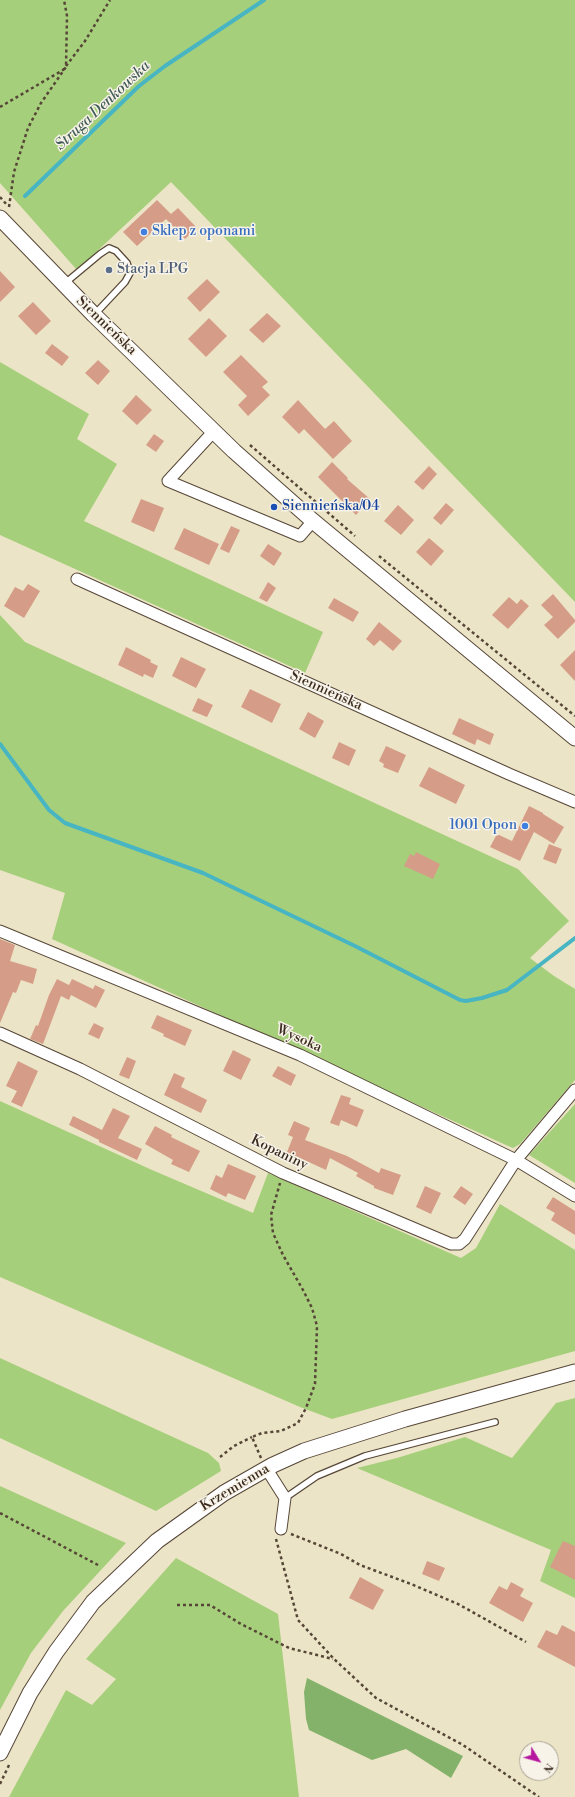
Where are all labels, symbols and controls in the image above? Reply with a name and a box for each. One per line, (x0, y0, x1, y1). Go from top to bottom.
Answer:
water label: Struga Denkowska (52, 57, 154, 155)
place label: Sklep z oponami (152, 224, 255, 240)
marker: Sklep z oponami (139, 227, 149, 237)
place label: Stacja LPG (117, 262, 188, 278)
marker: Stacja LPG (104, 265, 114, 275)
street label: Siennieńska (72, 293, 140, 359)
place label: Siennieńska/04 (282, 499, 380, 515)
marker: Siennieńska/04 (269, 502, 279, 512)
street label: Siennieńska (287, 668, 365, 714)
place label: 1001 Opon (449, 818, 517, 834)
marker: 1001 Opon (520, 821, 530, 831)
street label: Wysoka (274, 1022, 324, 1056)
street label: Kopaniny (248, 1132, 310, 1174)
street label: Krzemienna (197, 1461, 273, 1515)
north arrow (519, 1741, 559, 1781)
text: N (540, 1760, 556, 1775)

